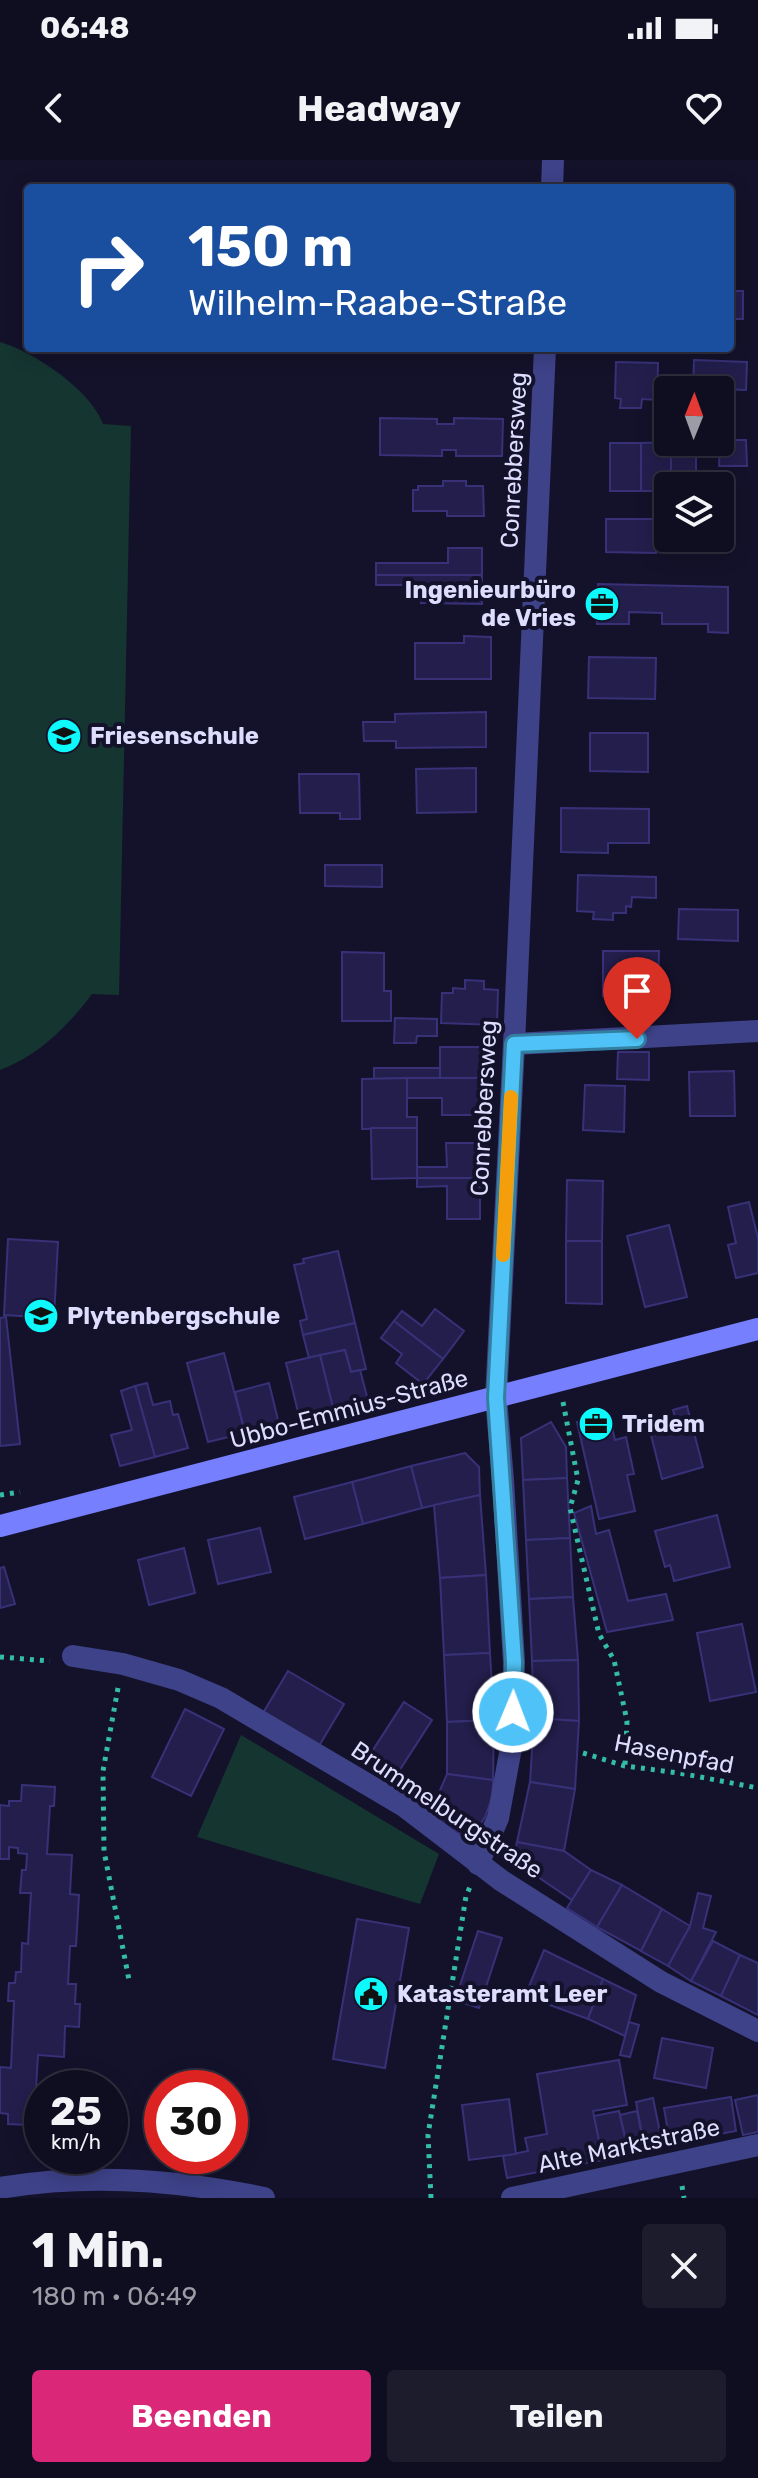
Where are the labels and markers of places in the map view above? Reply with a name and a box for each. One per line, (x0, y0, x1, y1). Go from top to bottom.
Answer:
place label: Ingenieurbüro de Vries (405, 576, 576, 632)
office icon: Ingenieurbüro de Vries (583, 585, 621, 623)
school or university icon: Friesenschule (45, 717, 83, 755)
place label: Friesenschule (90, 722, 259, 750)
pin (603, 957, 671, 1039)
school or university icon: Plytenbergschule (22, 1297, 60, 1335)
place label: Plytenbergschule (67, 1302, 280, 1330)
office icon: Tridem (577, 1405, 615, 1443)
place label: Tridem (622, 1410, 705, 1438)
public building icon: Katasteramt Leer (352, 1975, 390, 2013)
place label: Katasteramt Leer (397, 1980, 608, 2008)

